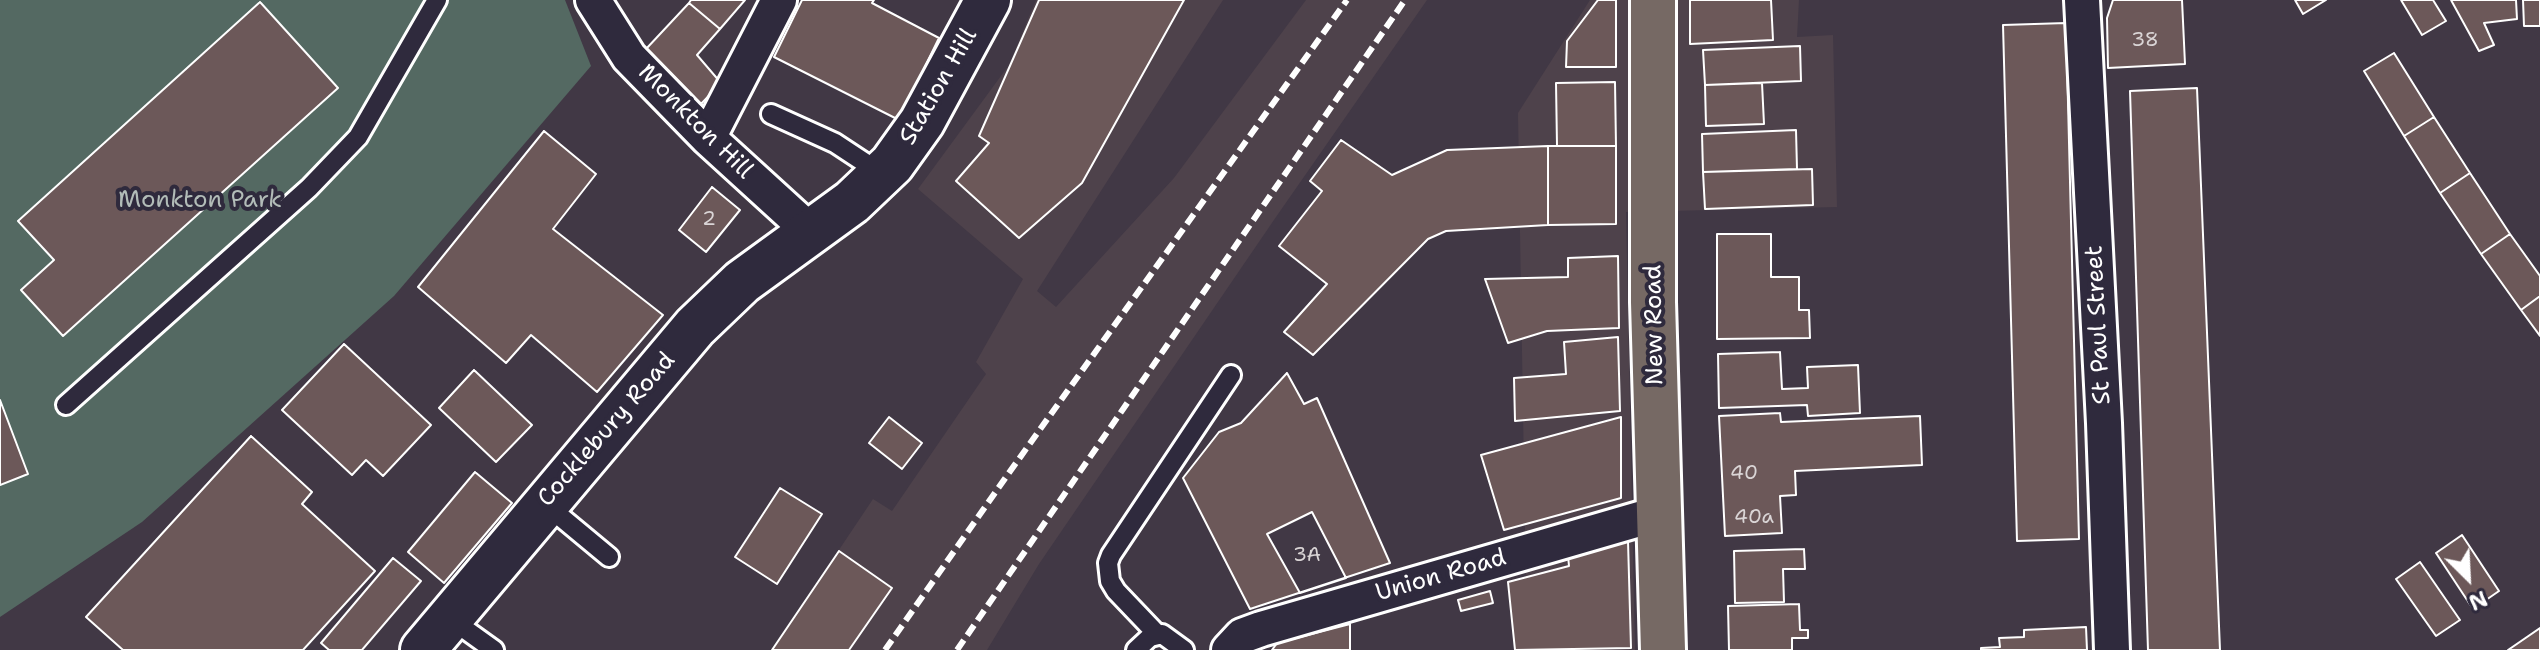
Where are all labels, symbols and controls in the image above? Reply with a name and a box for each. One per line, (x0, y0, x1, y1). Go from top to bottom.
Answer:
street label: Station Hill (894, 24, 984, 150)
house number: 38 (2131, 29, 2159, 53)
street label: Monkton Hill (632, 59, 758, 185)
park label: Monkton Park (118, 187, 282, 215)
house number: 2 (702, 208, 716, 232)
street label: St Paul Street (2080, 245, 2118, 405)
street label: New Road (1640, 265, 1670, 385)
street label: Cocklebury Road (532, 347, 682, 513)
house number: 40 (1730, 462, 1758, 486)
house number: 40a (1734, 506, 1774, 530)
north arrow (2428, 538, 2508, 618)
house number: 3A (1293, 544, 1321, 568)
street label: Union Road (1372, 544, 1510, 608)
text: N (2464, 584, 2492, 617)

